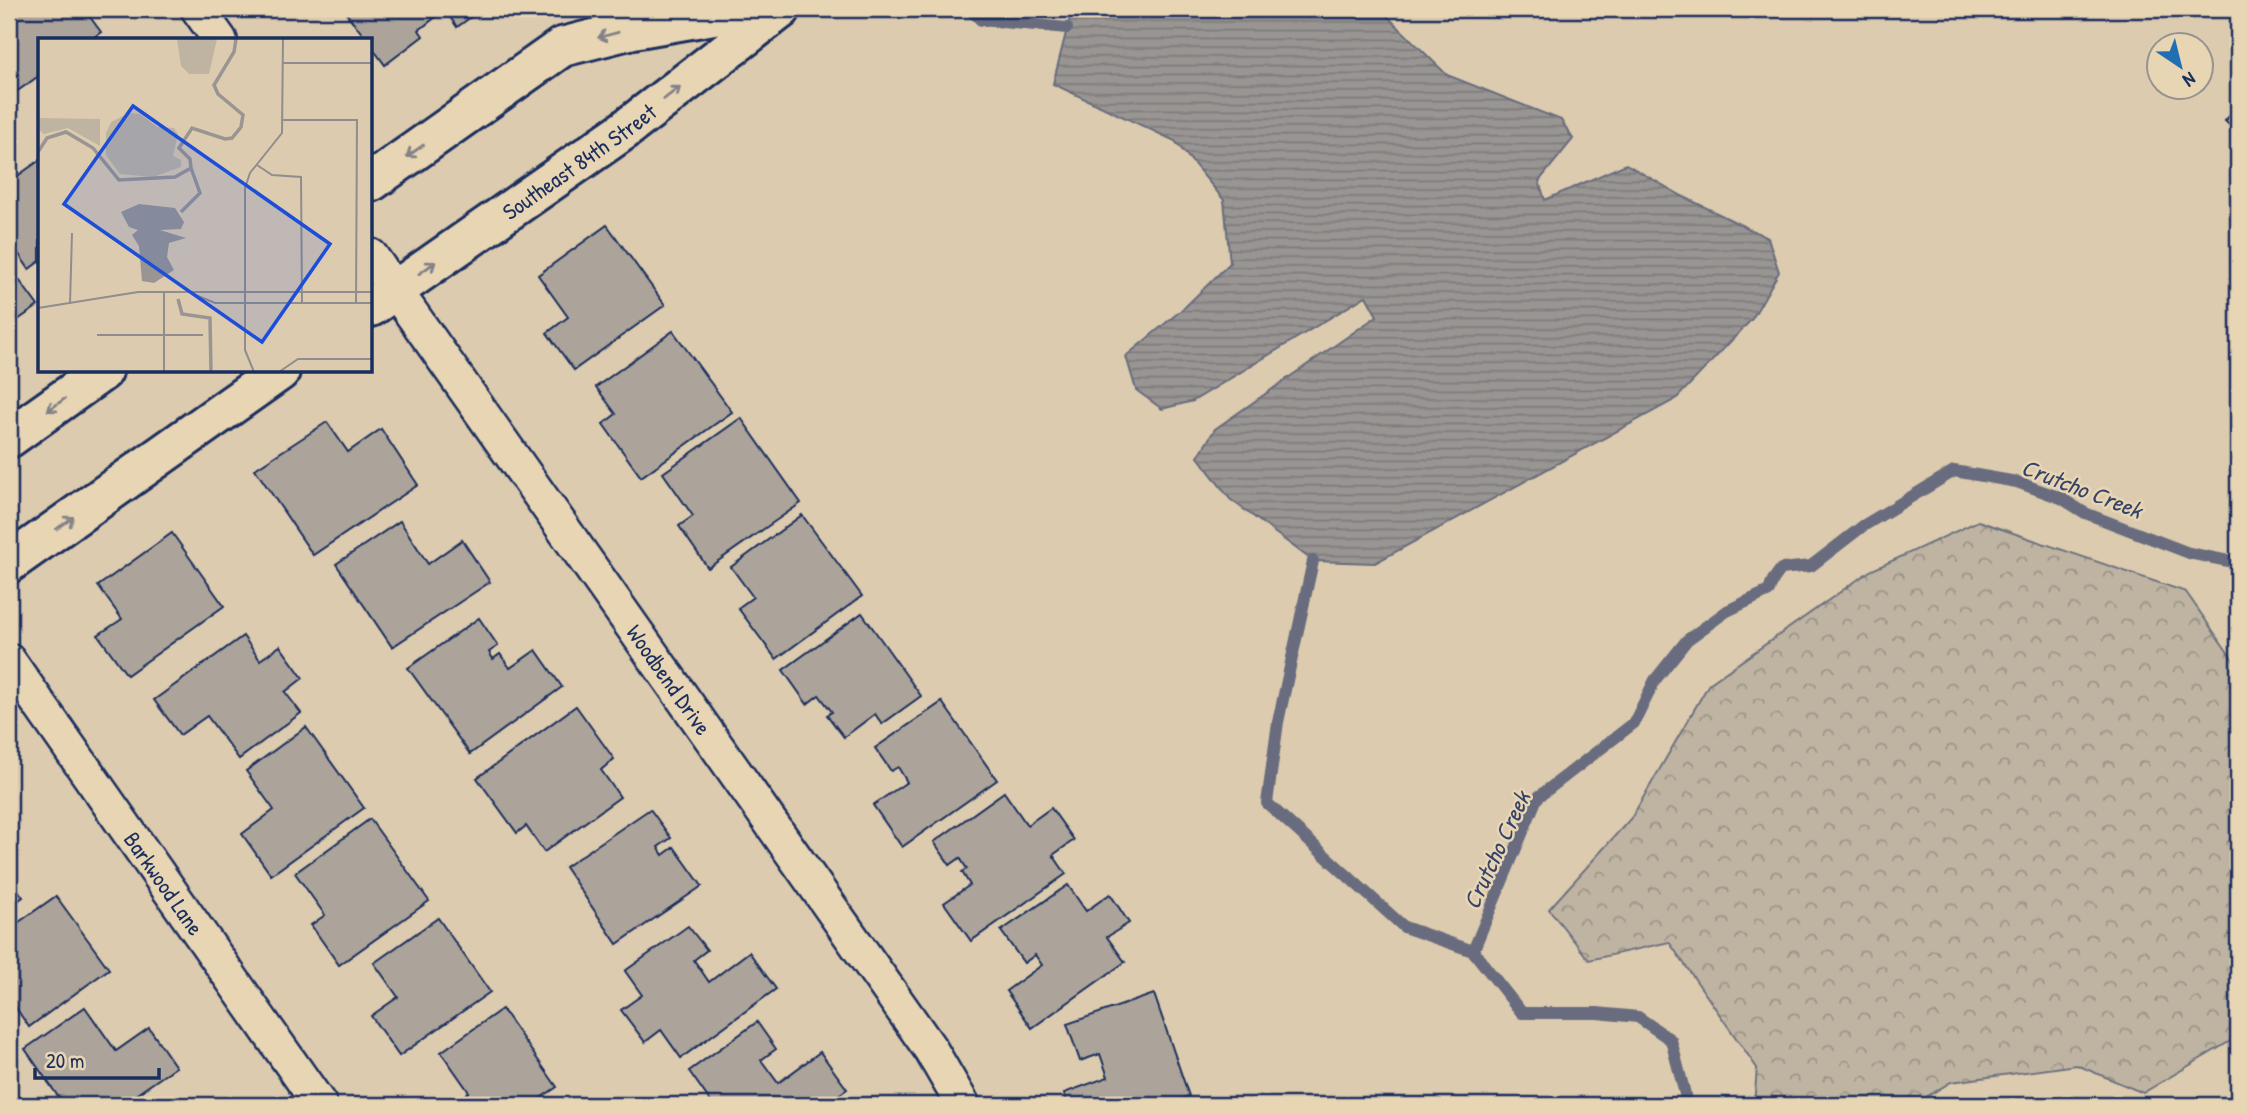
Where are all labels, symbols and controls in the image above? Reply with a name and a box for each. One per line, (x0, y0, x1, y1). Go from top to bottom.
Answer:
one-way arrow (597, 29, 620, 42)
north arrow (2146, 32, 2216, 102)
inset map (38, 38, 373, 373)
text: N (2178, 66, 2201, 93)
one-way arrow (662, 86, 681, 101)
street label: Southeast 84th Street (496, 95, 663, 226)
one-way arrow (406, 144, 425, 158)
one-way arrow (417, 261, 436, 275)
one-way arrow (47, 397, 66, 412)
water label: Crutcho Creek (2017, 450, 2149, 526)
one-way arrow (54, 516, 74, 530)
street label: Woodbend Drive (620, 618, 719, 741)
water label: Crutcho Creek (1455, 784, 1538, 914)
street label: Barkwood Lane (117, 825, 212, 941)
scale bar (35, 1037, 159, 1081)
text: 20 m (46, 1046, 84, 1075)

